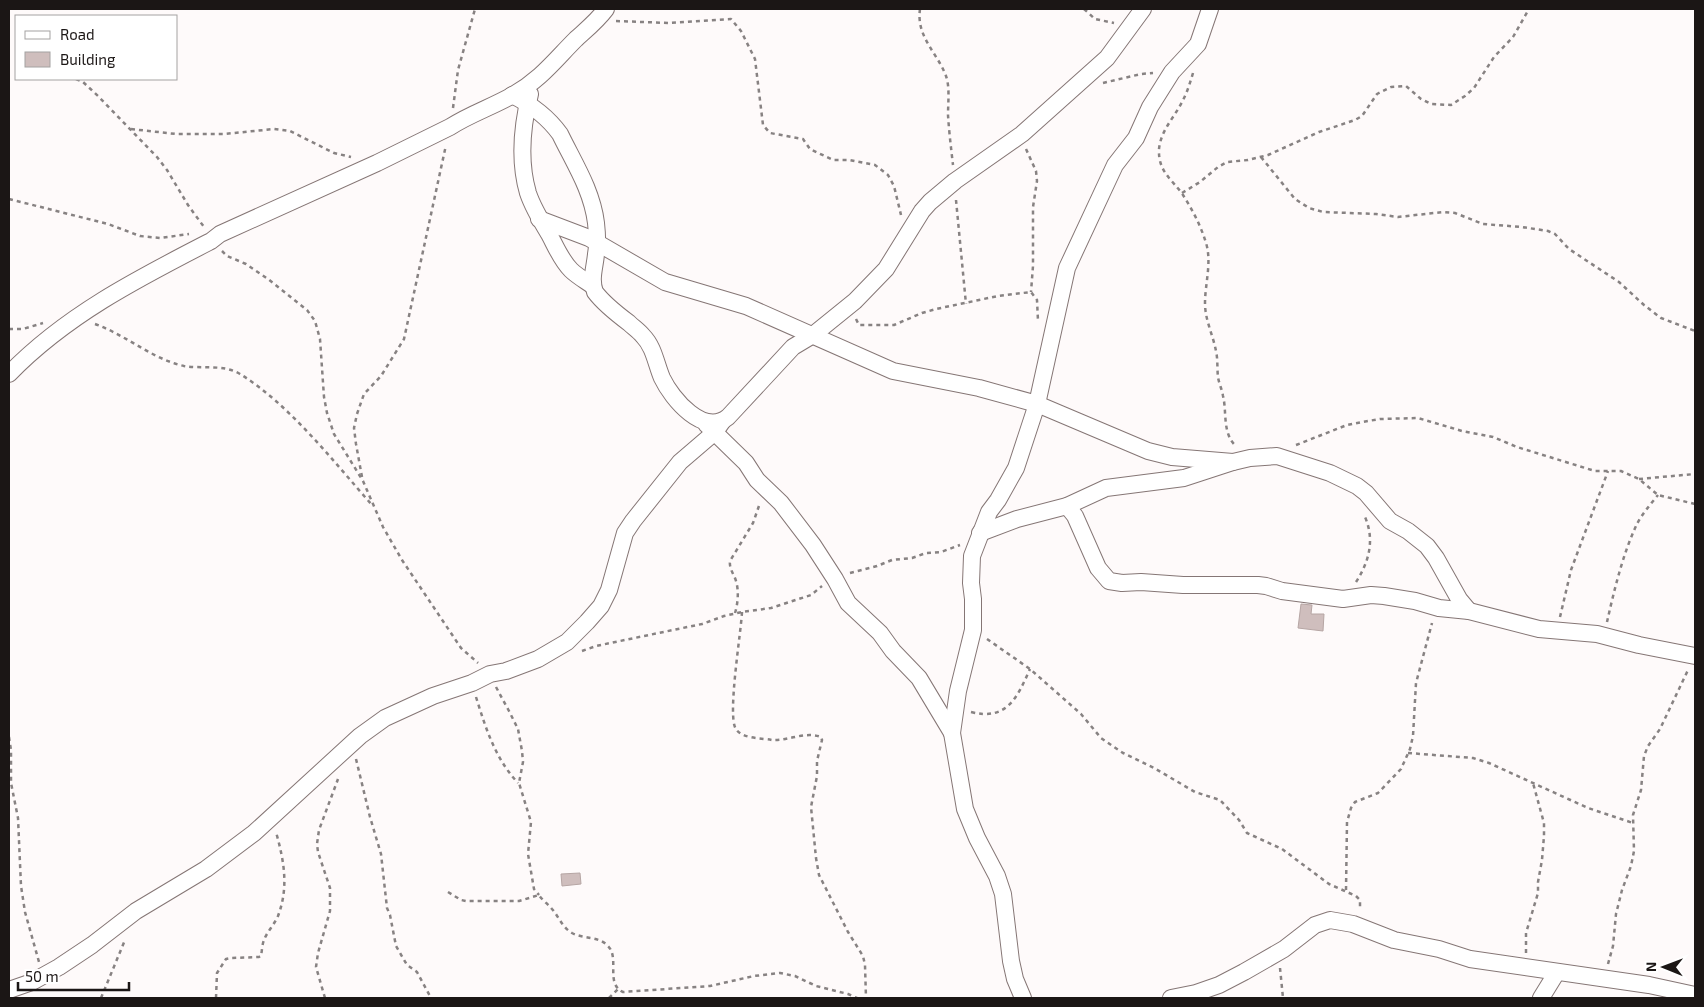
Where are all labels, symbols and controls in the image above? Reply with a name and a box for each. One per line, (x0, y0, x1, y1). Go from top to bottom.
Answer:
legend (15, 15, 178, 80)
text: Road (60, 25, 95, 43)
text: Building (60, 50, 116, 68)
north arrow (1639, 942, 1689, 992)
scale bar (18, 960, 129, 992)
text: N (1642, 962, 1659, 972)
text: 50 m (25, 967, 59, 985)

